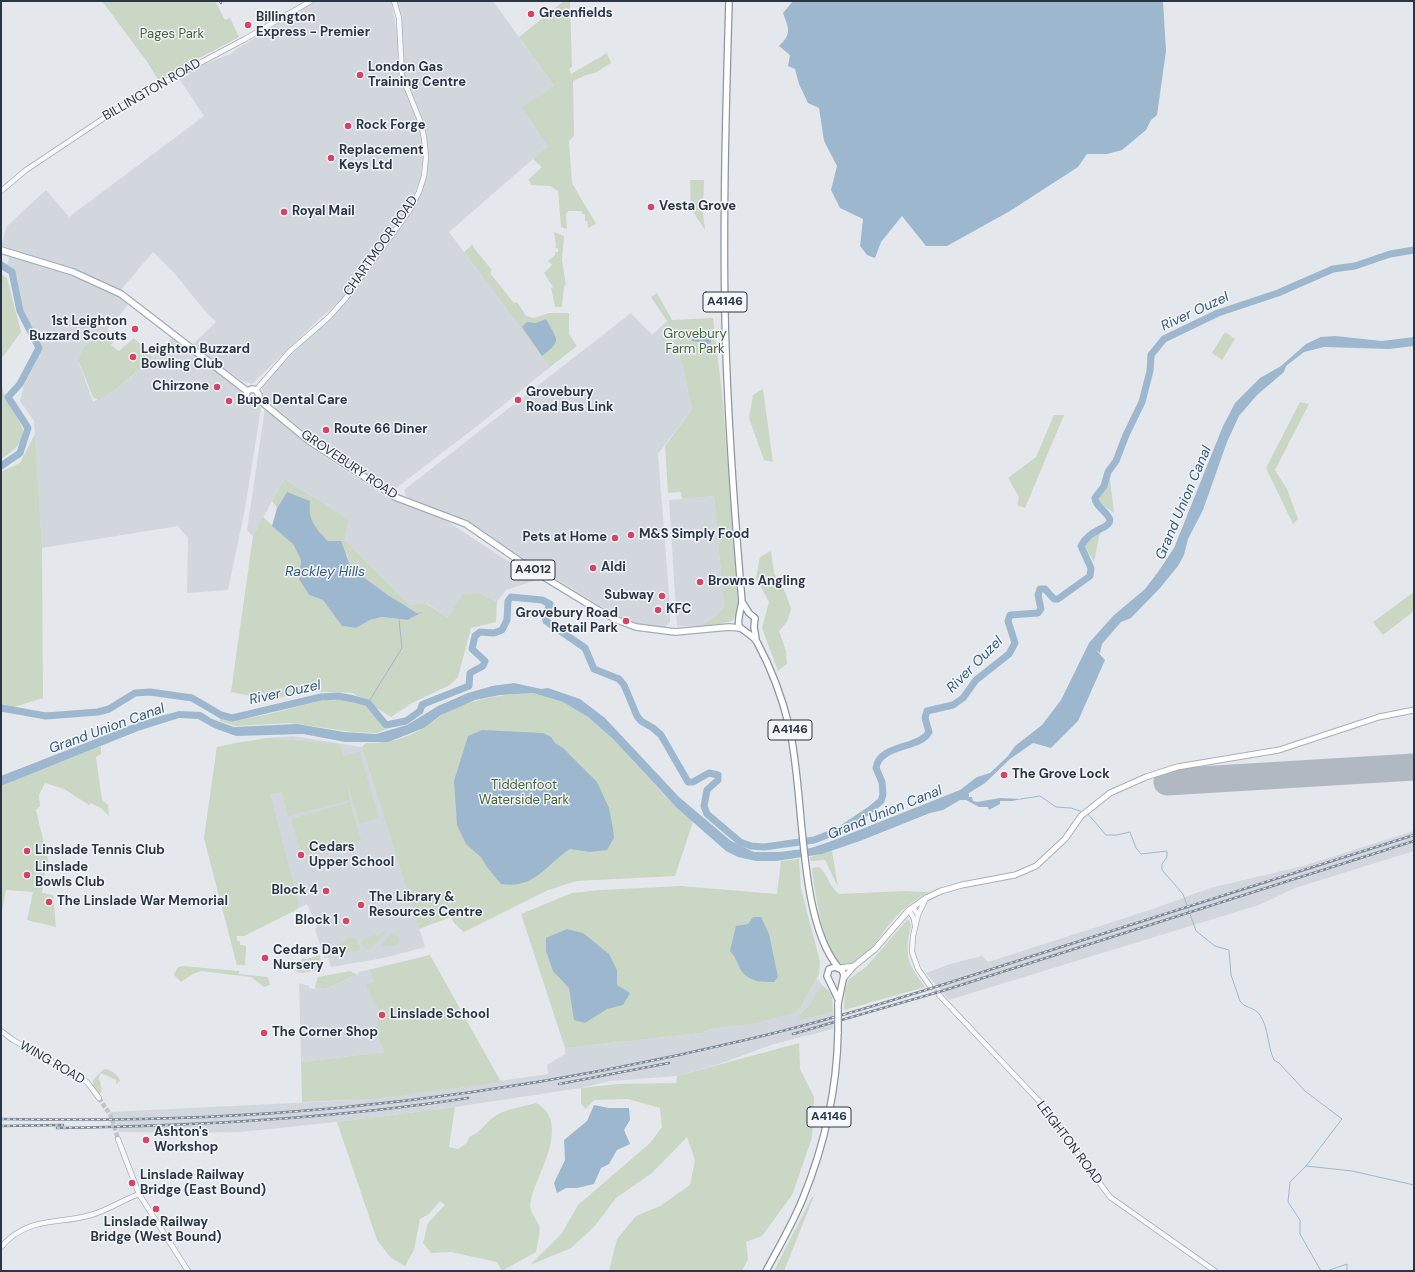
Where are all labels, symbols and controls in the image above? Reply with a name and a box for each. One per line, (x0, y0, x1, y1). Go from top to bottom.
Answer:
place label: Greenfields (539, 6, 613, 22)
marker: Greenfields (526, 9, 536, 19)
place label: Billington Express - Premier (256, 10, 370, 41)
marker: Billington Express - Premier (243, 20, 253, 30)
park label: Pages Park (140, 27, 204, 43)
street label: BILLINGTON ROAD (100, 56, 204, 124)
place label: London Gas Training Centre (368, 60, 466, 91)
marker: London Gas Training Centre (355, 70, 365, 80)
place label: Rock Forge (356, 118, 425, 134)
marker: Rock Forge (343, 121, 353, 131)
place label: Replacement Keys Ltd (339, 143, 424, 174)
marker: Replacement Keys Ltd (326, 153, 336, 163)
street label: CHARTMOOR ROAD (341, 193, 421, 299)
place label: Vesta Grove (659, 199, 736, 215)
marker: Vesta Grove (646, 202, 656, 212)
place label: Royal Mail (292, 204, 355, 220)
marker: Royal Mail (279, 207, 289, 217)
water label: River Ouzel (1158, 289, 1232, 335)
road number: A4146 (703, 292, 747, 312)
place label: 1st Leighton Buzzard Scouts (29, 314, 127, 345)
marker: 1st Leighton Buzzard Scouts (130, 324, 140, 334)
park label: Grovebury Farm Park (663, 327, 727, 358)
place label: Leighton Buzzard Bowling Club (141, 342, 250, 373)
marker: Leighton Buzzard Bowling Club (128, 352, 138, 362)
place label: Chirzone (152, 379, 209, 395)
marker: Chirzone (212, 382, 222, 392)
place label: Grovebury Road Bus Link (526, 385, 614, 416)
place label: Bupa Dental Care (237, 393, 348, 409)
marker: Grovebury Road Bus Link (513, 395, 523, 405)
marker: Bupa Dental Care (224, 396, 234, 406)
place label: Route 66 Diner (334, 422, 428, 438)
marker: Route 66 Diner (321, 425, 331, 435)
street label: GROVEBURY ROAD (298, 427, 400, 503)
water label: Grand Union Canal (1152, 444, 1216, 562)
place label: M&S Simply Food (639, 527, 749, 543)
place label: Pets at Home (523, 530, 607, 546)
marker: M&S Simply Food (626, 530, 636, 540)
marker: Pets at Home (610, 533, 620, 543)
road number: A4012 (511, 560, 555, 580)
place label: Aldi (601, 560, 626, 576)
marker: Aldi (588, 563, 598, 573)
water label: Rackley Hills (285, 564, 365, 580)
place label: Browns Angling (708, 574, 806, 590)
marker: Browns Angling (695, 577, 705, 587)
place label: Subway (604, 588, 654, 604)
marker: Subway (657, 591, 667, 601)
place label: KFC (666, 602, 691, 618)
marker: KFC (653, 605, 663, 615)
place label: Grovebury Road Retail Park (516, 606, 618, 637)
marker: Grovebury Road Retail Park (621, 616, 631, 626)
water label: River Ouzel (943, 633, 1007, 697)
water label: River Ouzel (248, 677, 322, 709)
water label: Grand Union Canal (47, 700, 167, 758)
road number: A4146 (768, 720, 812, 740)
place label: The Grove Lock (1012, 767, 1110, 783)
marker: The Grove Lock (999, 770, 1009, 780)
park label: Tiddenfoot Waterside Park (479, 778, 569, 809)
water label: Grand Union Canal (825, 782, 945, 844)
place label: Cedars Upper School (309, 840, 394, 871)
place label: Linslade Tennis Club (35, 843, 165, 859)
marker: Linslade Tennis Club (22, 846, 32, 856)
marker: Cedars Upper School (296, 850, 306, 860)
place label: Linslade Bowls Club (35, 860, 105, 891)
marker: Linslade Bowls Club (22, 870, 32, 880)
place label: Block 4 (271, 883, 318, 899)
marker: Block 4 (321, 886, 331, 896)
place label: The Library & Resources Centre (369, 890, 483, 921)
place label: The Linslade War Memorial (57, 894, 228, 910)
marker: The Linslade War Memorial (44, 897, 54, 907)
marker: The Library & Resources Centre (356, 900, 366, 910)
place label: Block 1 (295, 913, 338, 929)
marker: Block 1 (341, 916, 351, 926)
place label: Cedars Day Nursery (273, 943, 346, 974)
marker: Cedars Day Nursery (260, 953, 270, 963)
place label: Linslade School (390, 1007, 489, 1023)
marker: Linslade School (377, 1010, 387, 1020)
place label: The Corner Shop (272, 1025, 378, 1041)
marker: The Corner Shop (259, 1028, 269, 1038)
street label: WING ROAD (17, 1038, 87, 1088)
street label: LEIGHTON ROAD (1033, 1098, 1105, 1188)
road number: A4146 (807, 1107, 851, 1127)
place label: Ashton's Workshop (154, 1125, 218, 1156)
marker: Ashton's Workshop (141, 1135, 151, 1145)
place label: Linslade Railway Bridge (East Bound) (140, 1168, 266, 1199)
marker: Linslade Railway Bridge (East Bound) (127, 1178, 137, 1188)
marker: Linslade Railway Bridge (West Bound) (151, 1204, 161, 1214)
place label: Linslade Railway Bridge (West Bound) (90, 1215, 222, 1246)

